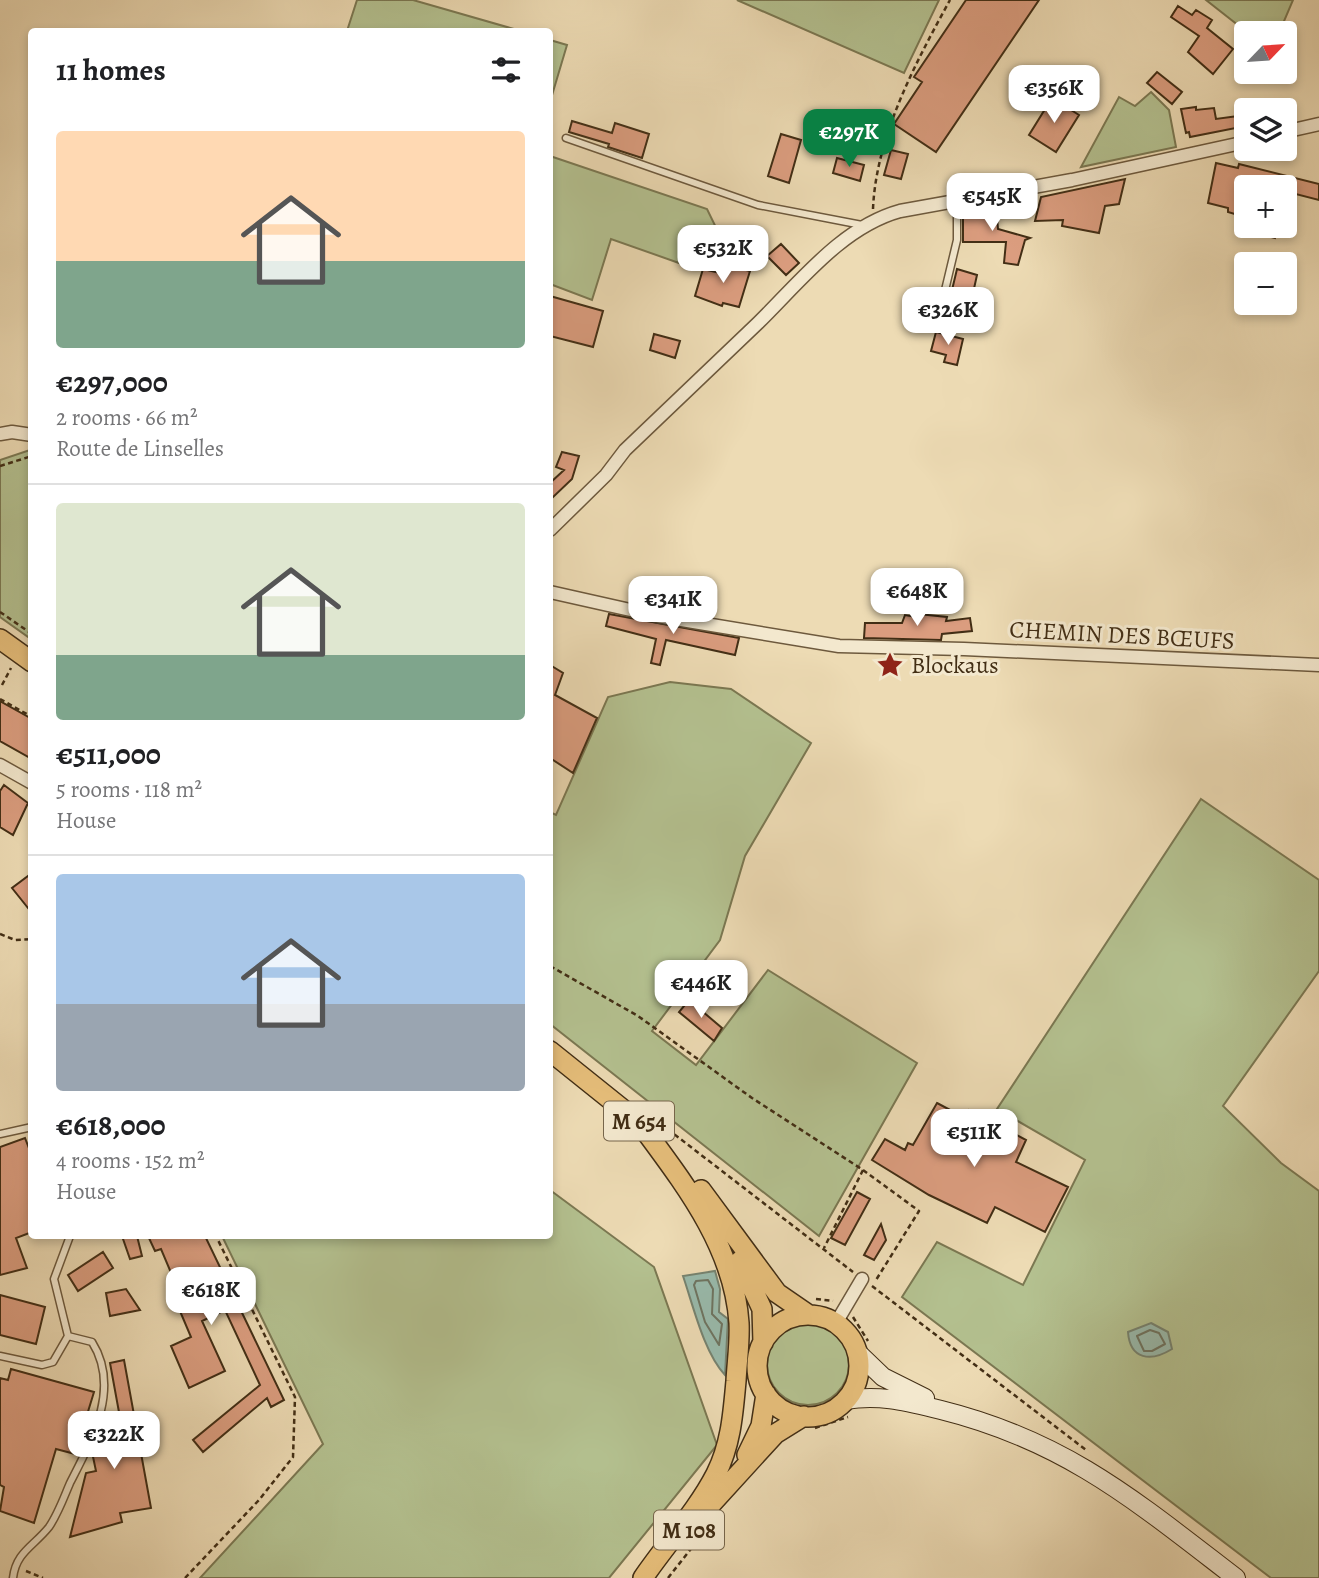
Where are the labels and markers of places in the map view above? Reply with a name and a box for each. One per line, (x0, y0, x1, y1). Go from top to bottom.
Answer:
pin: €356K (1005, 66, 1103, 125)
pin: €297K (800, 110, 898, 169)
pin: €545K (943, 174, 1041, 233)
pin: €532K (674, 226, 772, 285)
pin: €326K (899, 288, 997, 347)
pin: €648K (868, 568, 966, 628)
pin: €341K (624, 576, 722, 636)
place label: Blockaus (911, 649, 999, 681)
place icon: Blockaus (875, 650, 905, 680)
pin: €446K (652, 960, 750, 1020)
pin: €511K (925, 1110, 1023, 1169)
pin: €618K (162, 1268, 260, 1327)
pin: €322K (65, 1412, 163, 1471)

